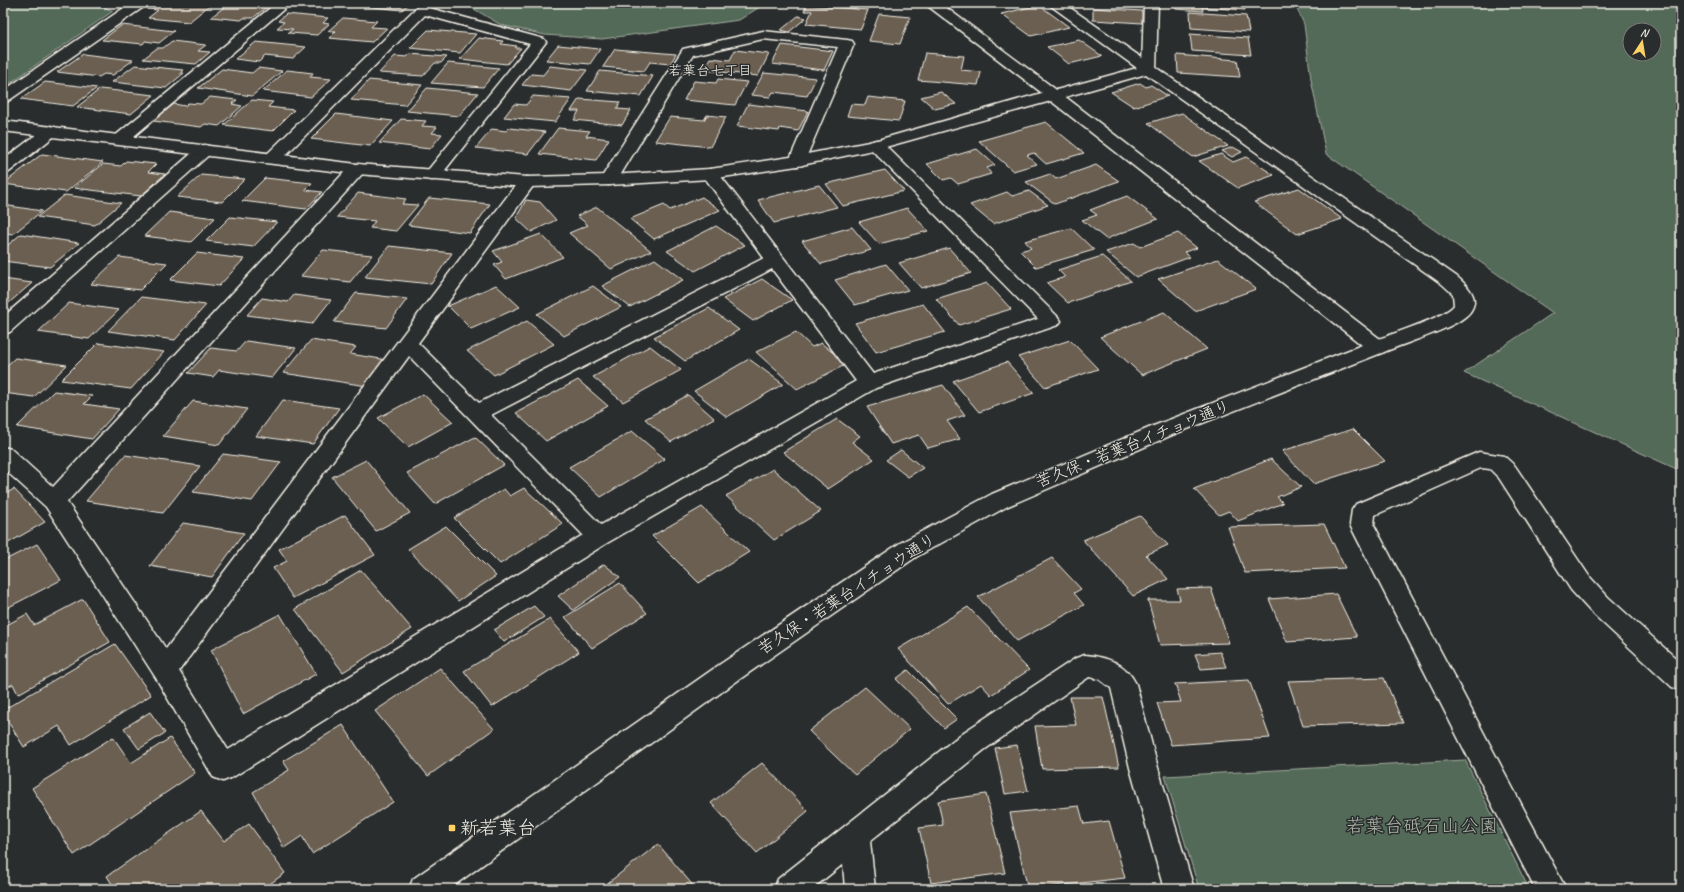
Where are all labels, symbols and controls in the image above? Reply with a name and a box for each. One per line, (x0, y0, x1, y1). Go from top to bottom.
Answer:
north arrow (1622, 22, 1662, 62)
text: N (1639, 25, 1651, 40)
district label: 若葉台七丁目 (668, 62, 752, 79)
street label: 苦久保・若葉台イチョウ通り (1033, 396, 1233, 492)
street label: 苦久保・若葉台イチョウ通り (754, 529, 940, 659)
park label: 若葉台砥石山公園 (1346, 814, 1498, 838)
place label: 新若葉台 (460, 816, 536, 840)
marker: 新若葉台 (447, 823, 457, 833)

